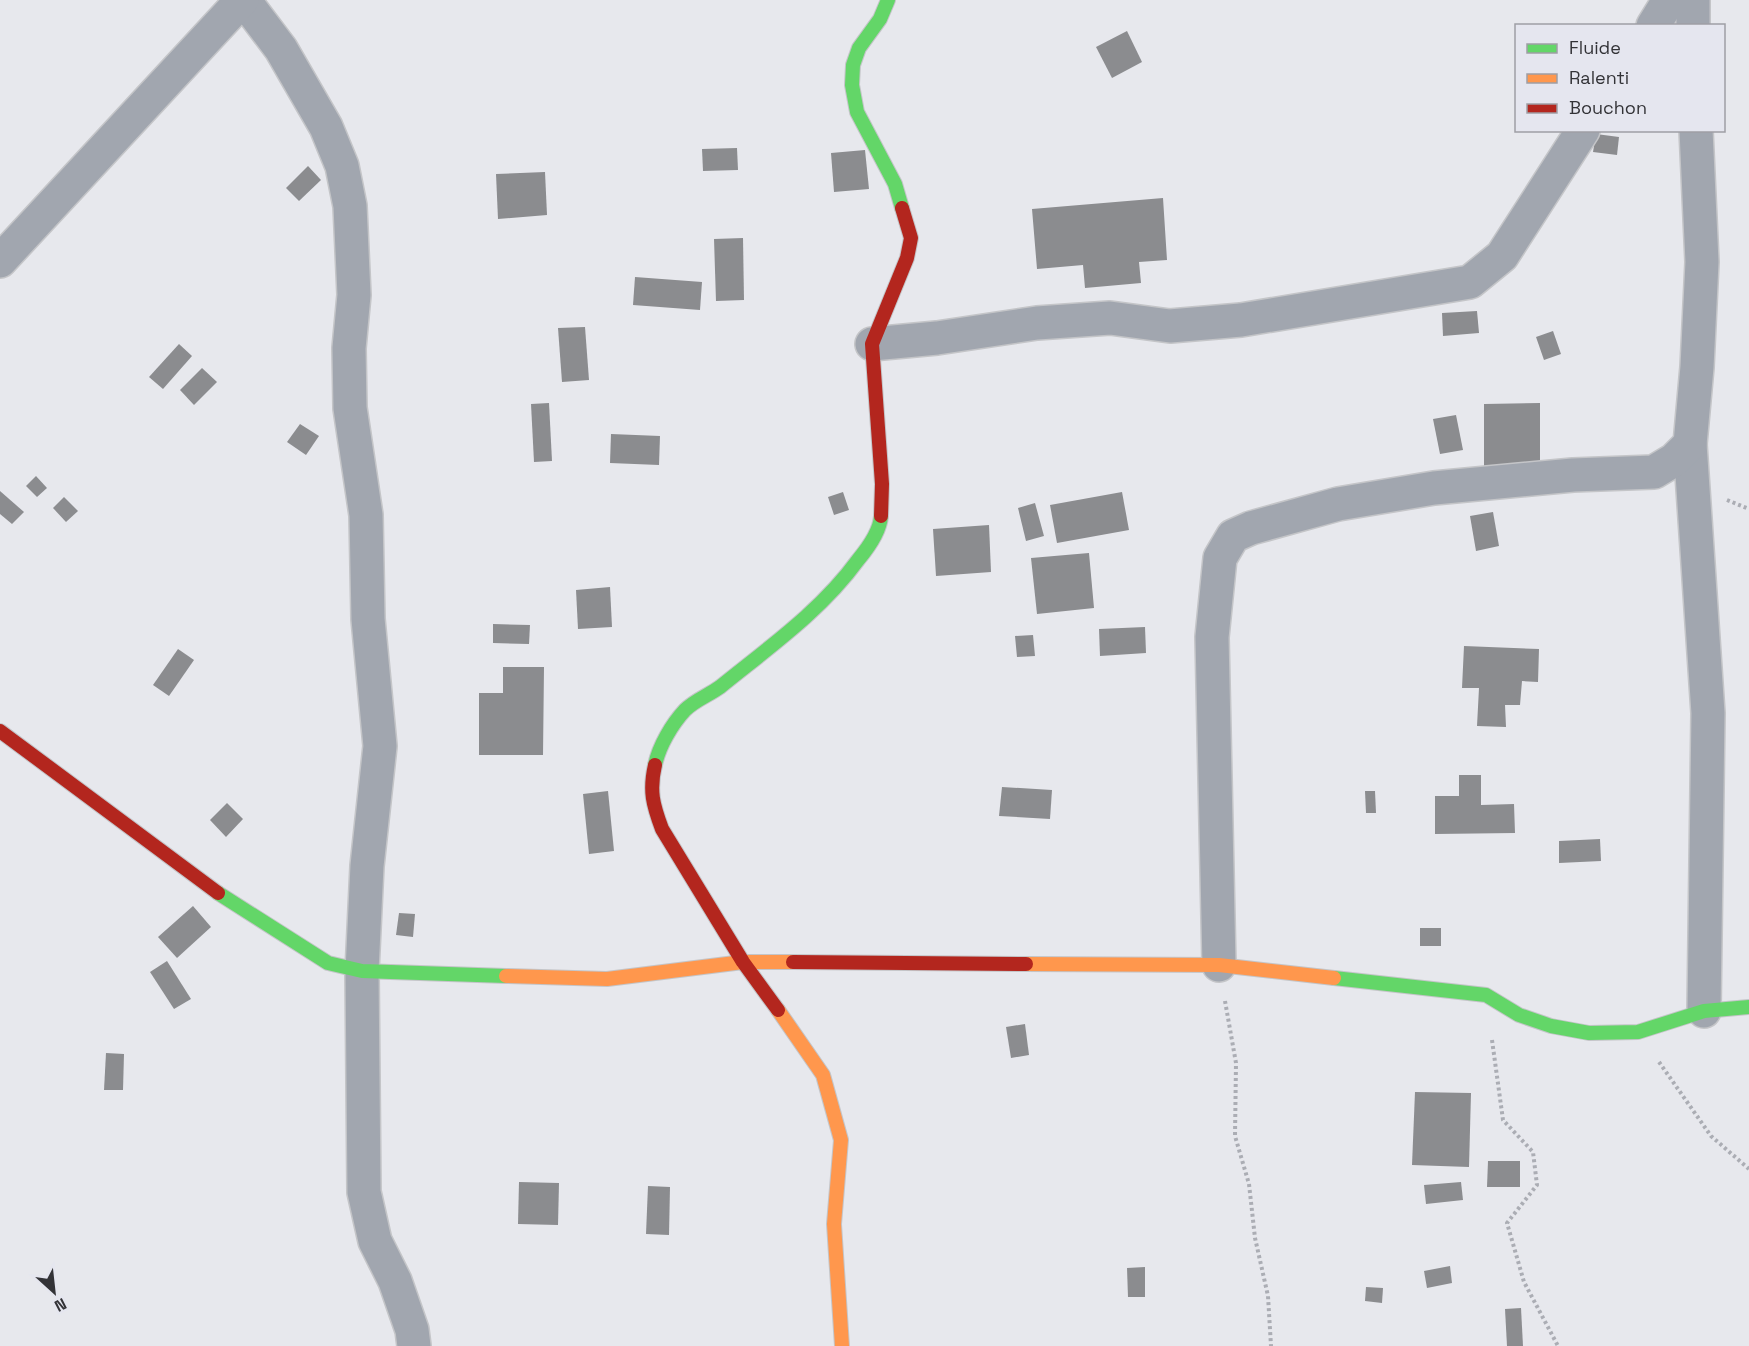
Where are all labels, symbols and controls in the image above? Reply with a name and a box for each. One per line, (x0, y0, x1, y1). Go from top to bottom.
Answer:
legend (1515, 24, 1725, 132)
text: Fluide (1569, 36, 1621, 59)
text: Ralenti (1569, 66, 1629, 89)
text: Bouchon (1569, 96, 1647, 119)
north arrow (24, 1262, 84, 1322)
text: N (51, 1293, 70, 1317)

